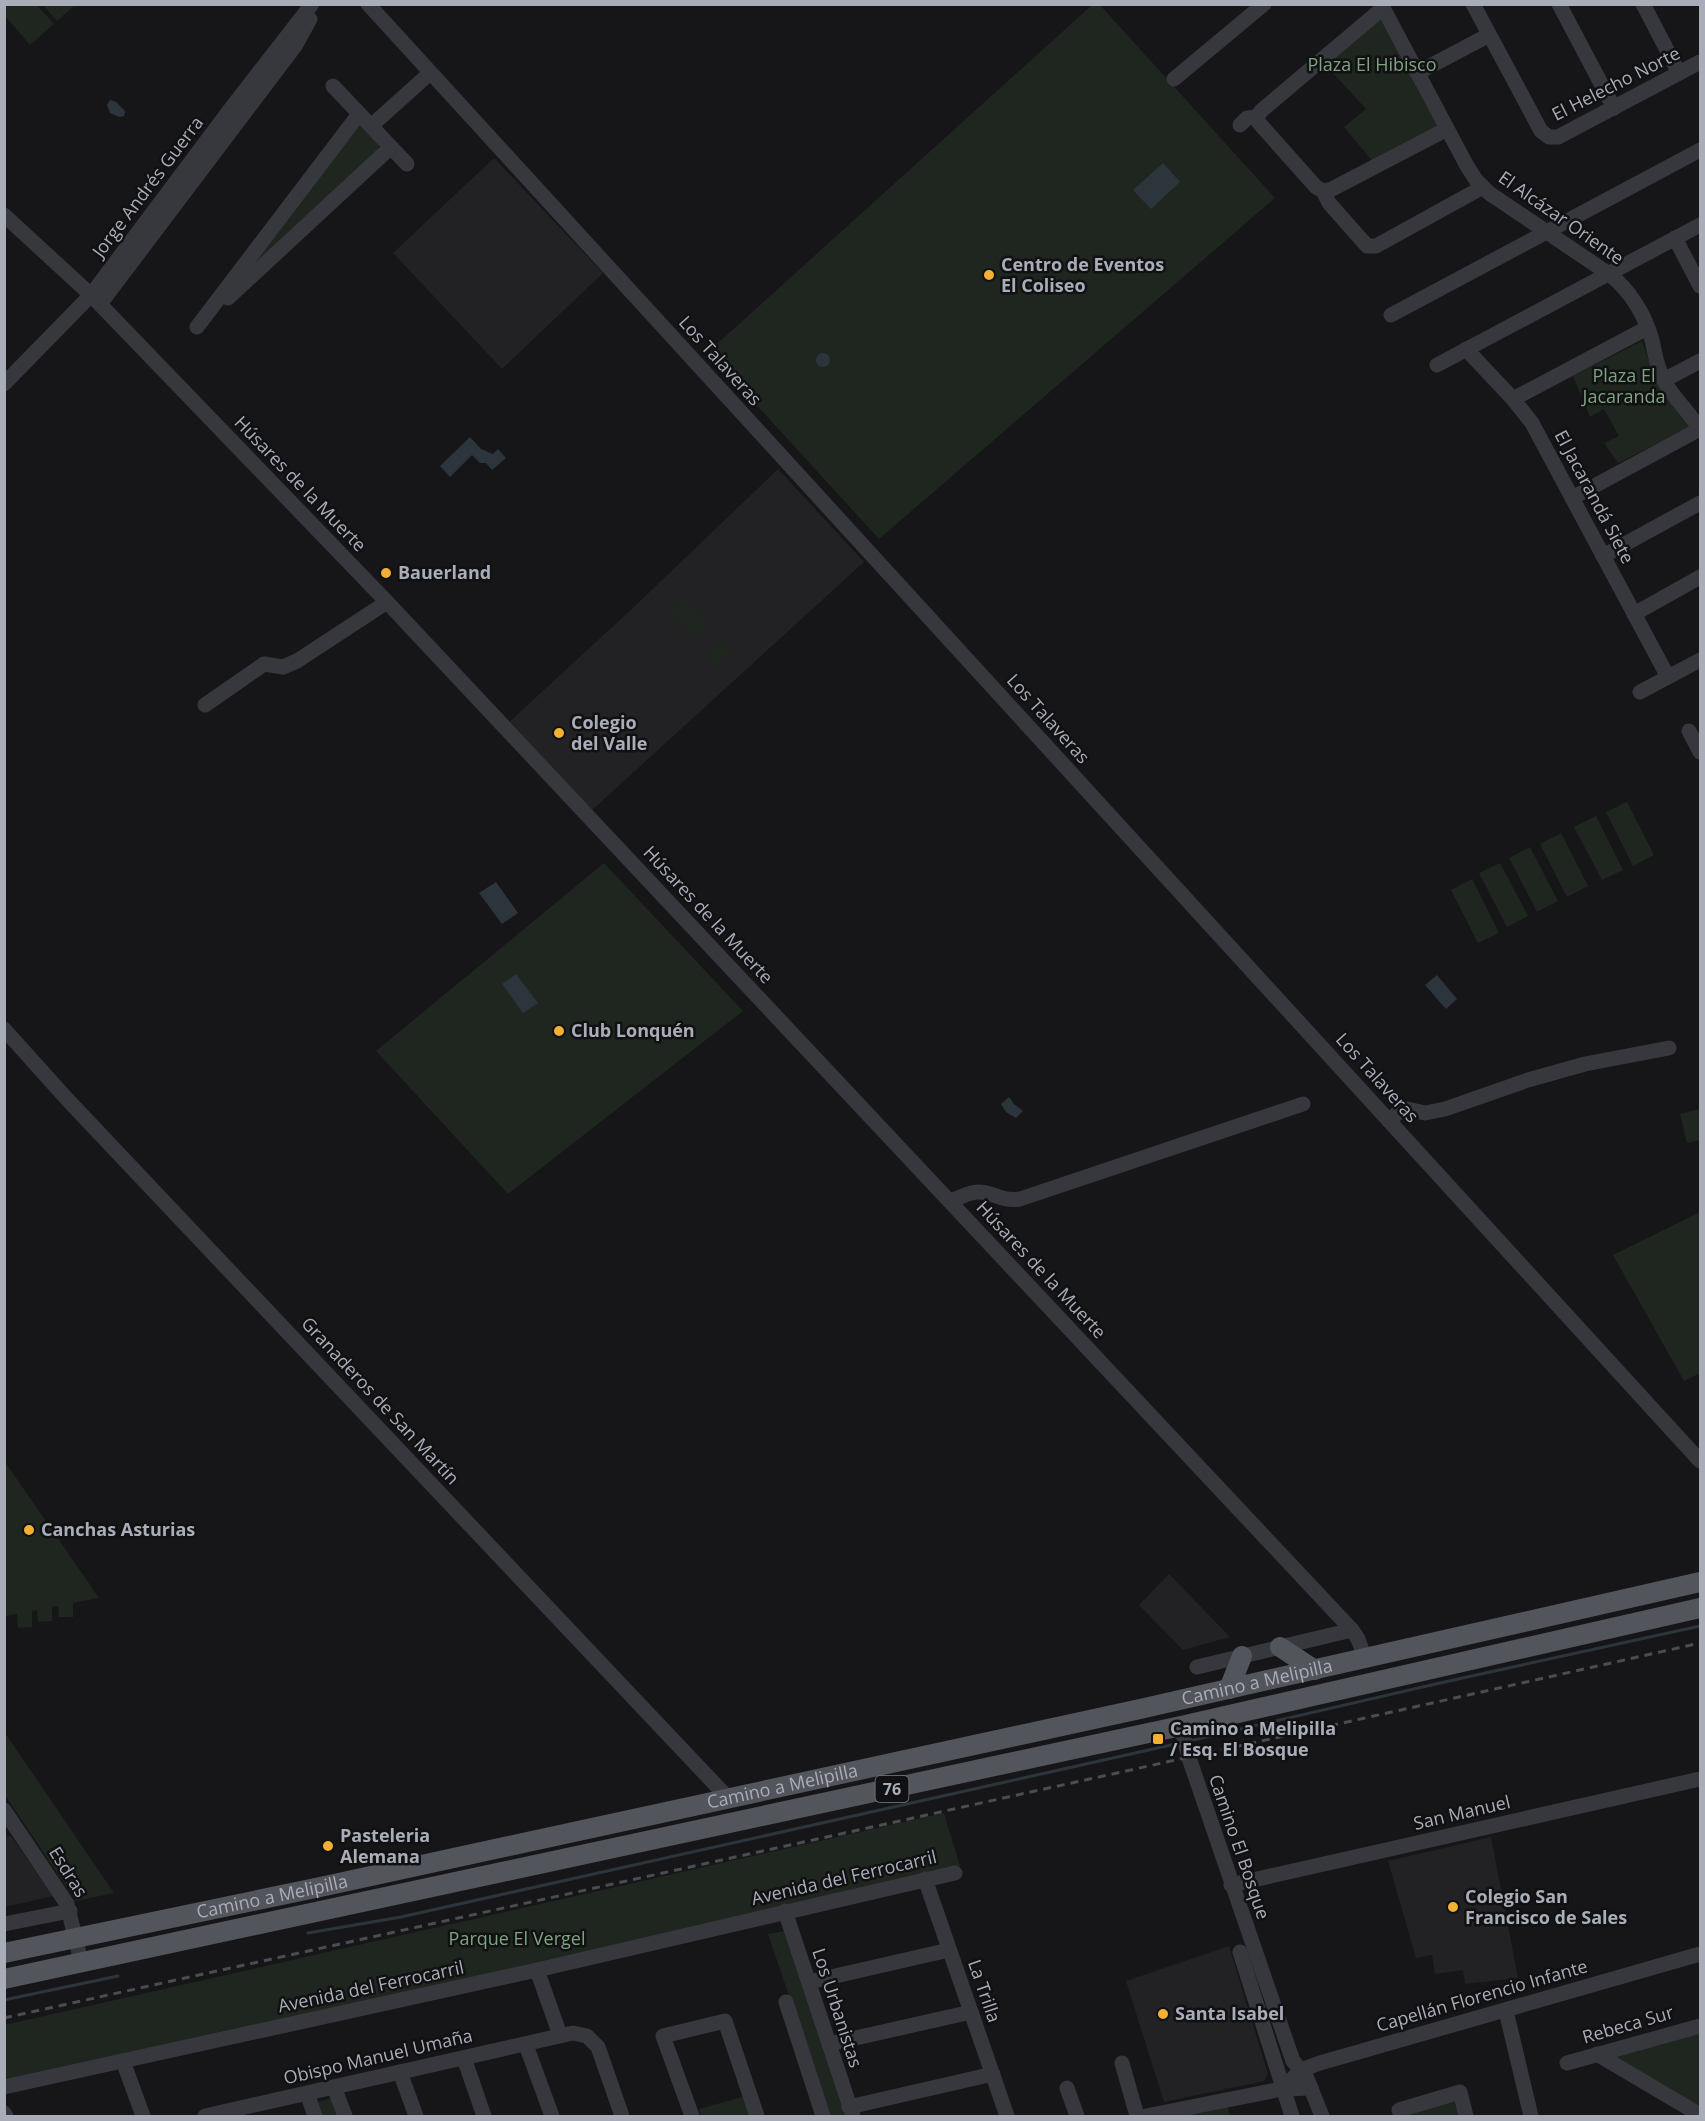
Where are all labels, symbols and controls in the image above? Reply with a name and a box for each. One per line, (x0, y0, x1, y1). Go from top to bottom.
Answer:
street label: El Helecho Norte (1547, 40, 1684, 126)
park label: Plaza El Hibisco (1307, 52, 1437, 76)
street label: Jorge Andrés Guerra (85, 111, 208, 263)
street label: El Alcázar Oriente (1494, 165, 1629, 269)
place label: Centro de Eventos El Coliseo (1001, 252, 1164, 297)
marker: Centro de Eventos El Coliseo (982, 268, 996, 282)
street label: Los Talaveras (674, 310, 767, 410)
park label: Plaza El Jacaranda (1581, 363, 1665, 408)
street label: Húsares de la Muerte (230, 410, 372, 556)
street label: El Jacarandá Siete (1550, 426, 1640, 567)
place label: Bauerland (398, 560, 491, 584)
marker: Bauerland (379, 566, 393, 580)
street label: Los Talaveras (1002, 668, 1095, 768)
place label: Colegio del Valle (571, 710, 647, 755)
marker: Colegio del Valle (552, 726, 566, 740)
street label: Húsares de la Muerte (639, 840, 779, 988)
place label: Club Lonquén (571, 1018, 695, 1042)
marker: Club Lonquén (552, 1024, 566, 1038)
street label: Los Talaveras (1331, 1027, 1424, 1127)
street label: Húsares de la Muerte (972, 1195, 1112, 1343)
street label: Granaderos de San Martín (297, 1311, 465, 1489)
place label: Canchas Asturias (41, 1517, 195, 1541)
marker: Canchas Asturias (22, 1523, 36, 1537)
street label: Camino a Melipilla (1179, 1653, 1335, 1710)
place label: Camino a Melipilla / Esq. El Bosque (1170, 1716, 1336, 1761)
marker: Camino a Melipilla / Esq. El Bosque (1151, 1732, 1165, 1746)
street label: Camino a Melipilla (704, 1758, 860, 1814)
street label: Camino El Bosque (1204, 1771, 1276, 1922)
road number: 76 (876, 1776, 908, 1802)
street label: San Manuel (1411, 1789, 1512, 1835)
place label: Pasteleria Alemana (340, 1823, 430, 1868)
marker: Pasteleria Alemana (321, 1839, 335, 1853)
street label: Esdras (44, 1842, 94, 1901)
street label: Avenida del Ferrocarril (749, 1844, 939, 1910)
street label: Camino a Melipilla (194, 1868, 350, 1924)
place label: Colegio San Francisco de Sales (1465, 1884, 1627, 1929)
marker: Colegio San Francisco de Sales (1446, 1900, 1460, 1914)
park label: Parque El Vergel (449, 1926, 585, 1950)
street label: Los Urbanistas (807, 1945, 869, 2070)
street label: Capellán Florencio Infante (1373, 1953, 1590, 2037)
street label: Avenida del Ferrocarril (276, 1955, 466, 2017)
street label: La Trilla (963, 1956, 1007, 2025)
street label: Rebeca Sur (1579, 1999, 1677, 2049)
place label: Santa Isabel (1175, 2001, 1284, 2025)
marker: Santa Isabel (1156, 2007, 1170, 2021)
street label: Obispo Manuel Umaña (281, 2023, 475, 2089)

